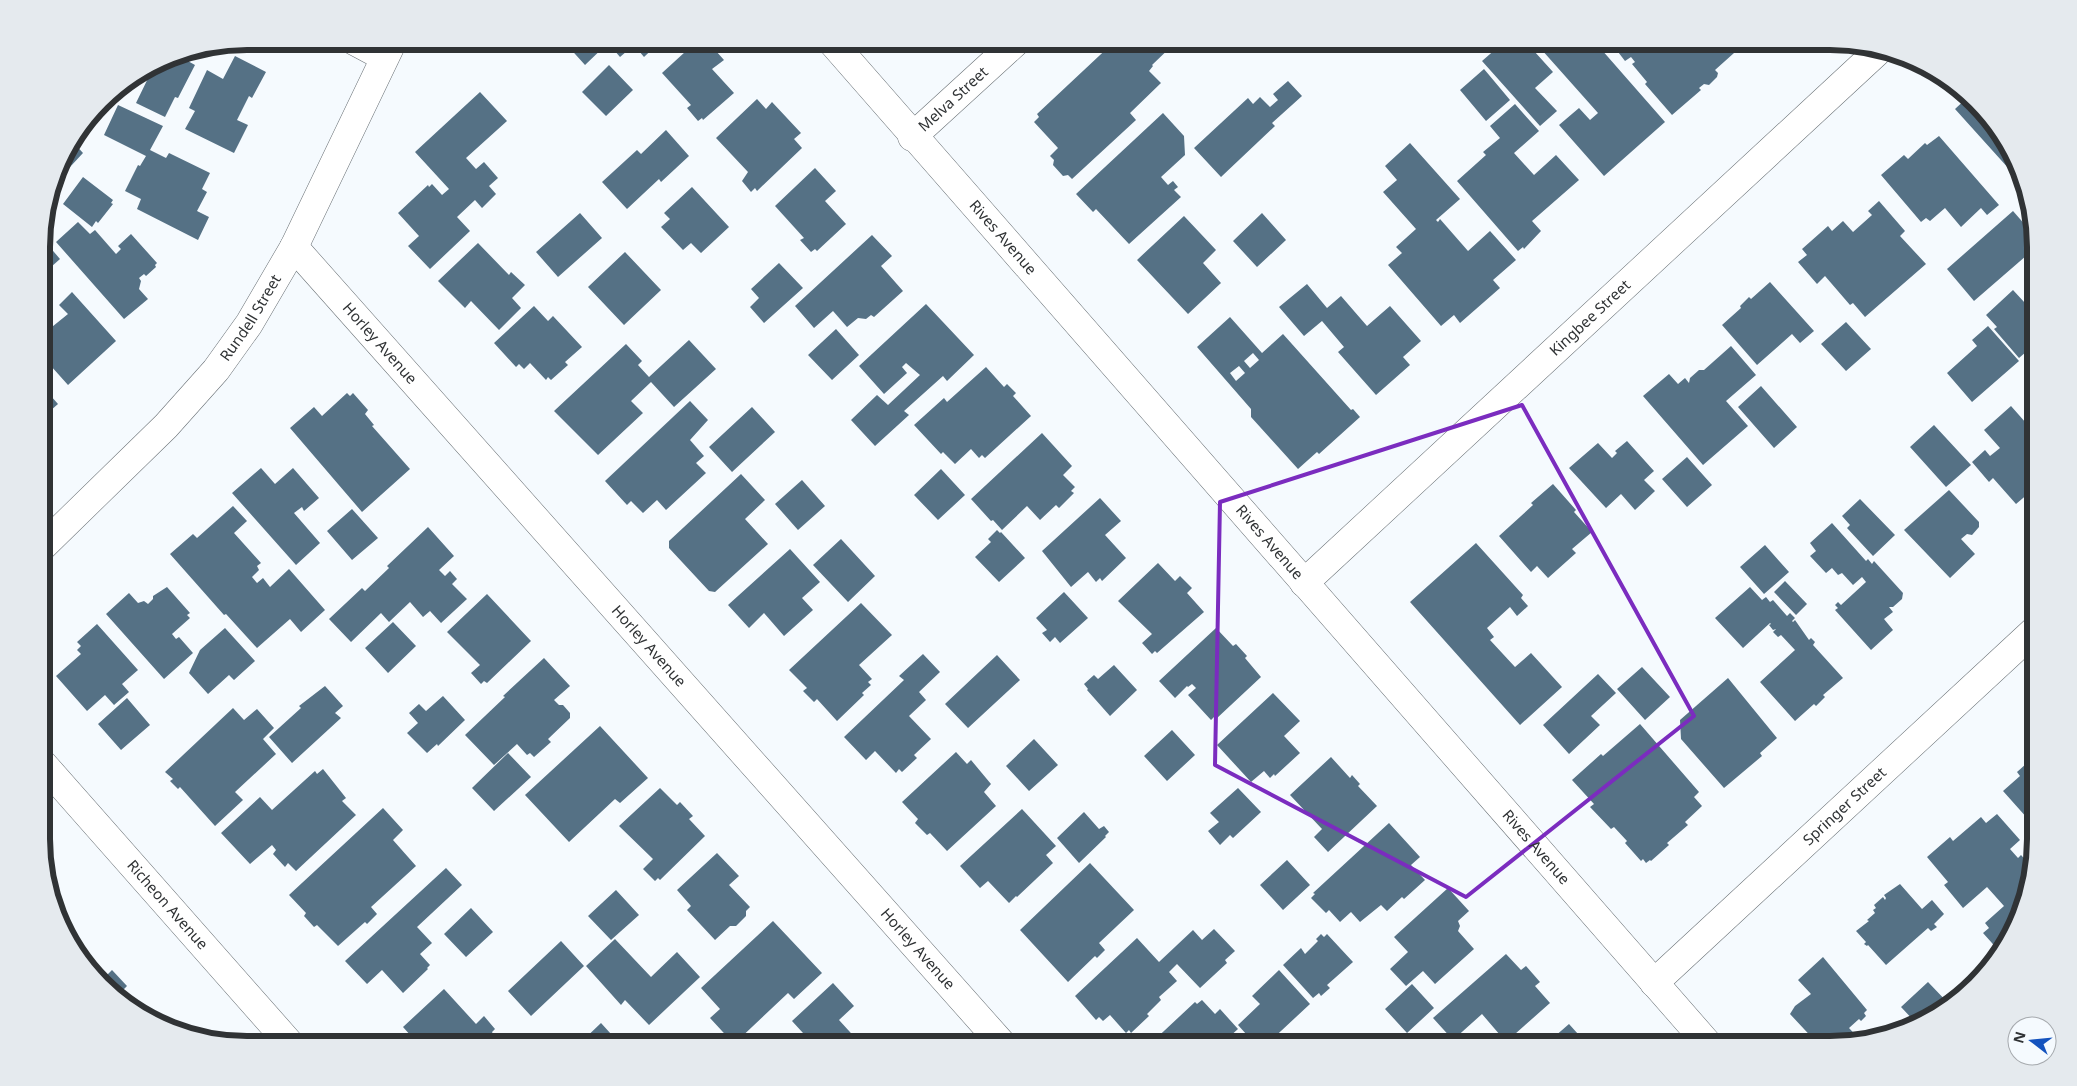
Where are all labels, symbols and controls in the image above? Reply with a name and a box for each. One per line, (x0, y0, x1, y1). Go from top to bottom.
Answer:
street label: Melva Street (913, 61, 992, 135)
street label: Rives Avenue (965, 195, 1042, 278)
street label: Rundell Street (215, 270, 285, 365)
street label: Kingbee Street (1545, 274, 1635, 360)
street label: Horley Avenue (339, 298, 422, 388)
street label: Rives Avenue (1232, 500, 1308, 583)
street label: Horley Avenue (608, 600, 691, 691)
street label: Springer Street (1798, 762, 1890, 849)
street label: Rives Avenue (1499, 805, 1575, 888)
street label: Richeon Avenue (123, 855, 213, 953)
street label: Horley Avenue (877, 903, 960, 993)
north arrow (2007, 1016, 2057, 1066)
text: N (2008, 1029, 2030, 1045)

